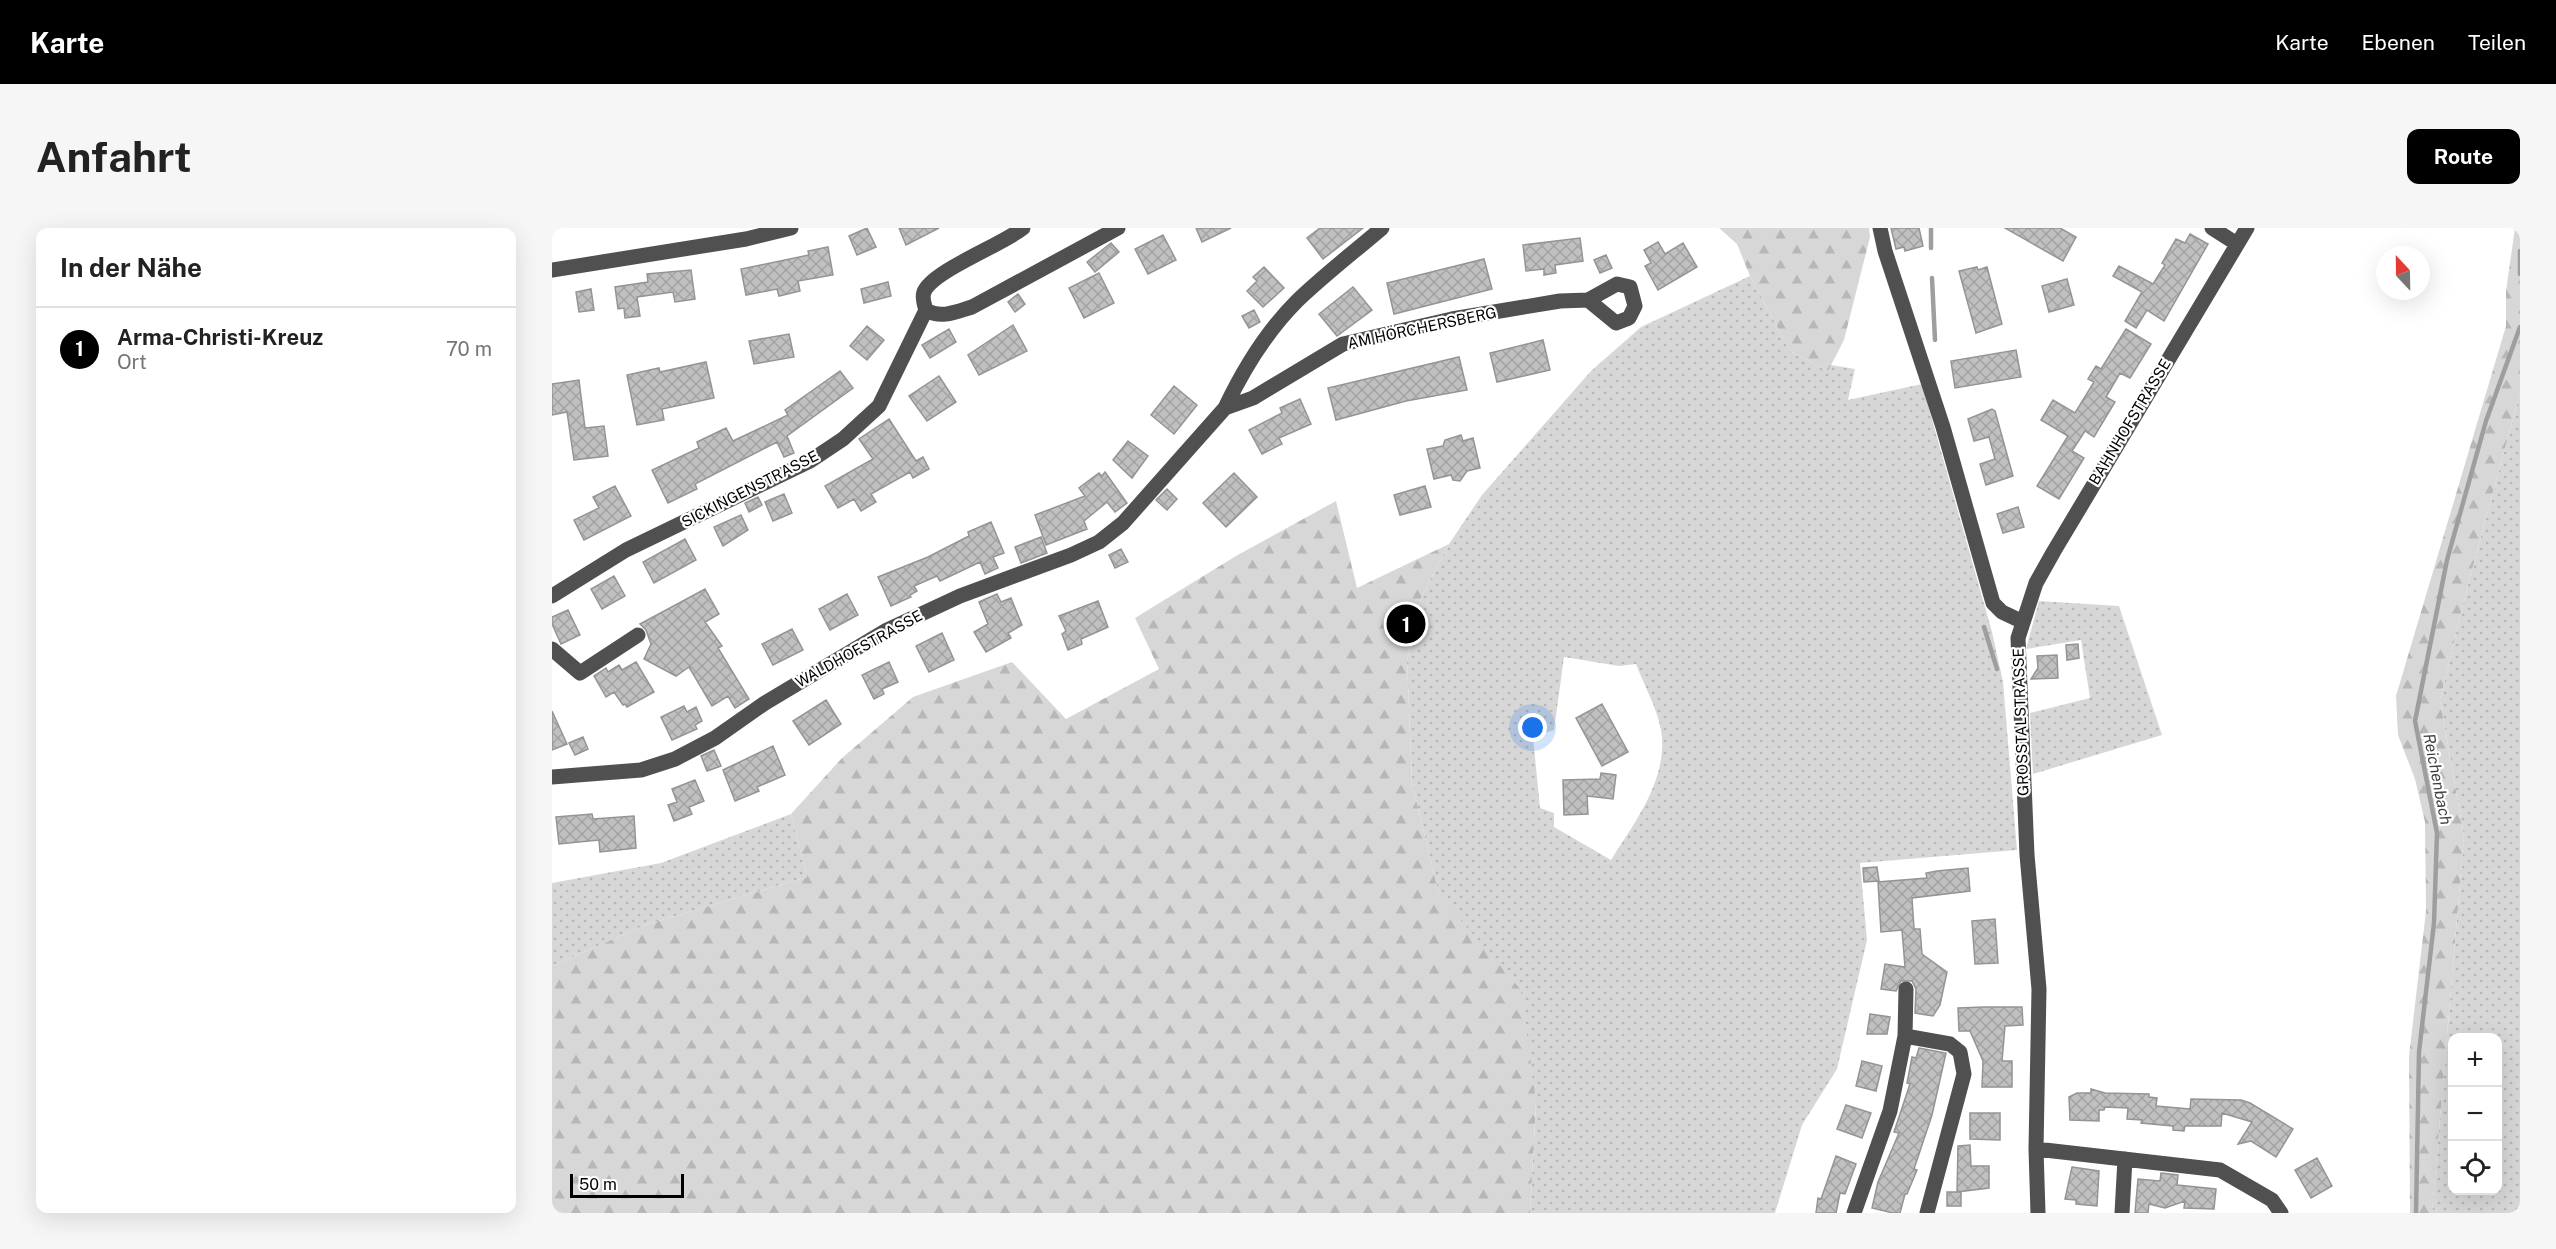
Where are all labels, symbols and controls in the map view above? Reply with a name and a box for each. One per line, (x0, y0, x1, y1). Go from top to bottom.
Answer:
text: Karte (30, 26, 104, 59)
text: Karte (2275, 30, 2329, 55)
text: Ebenen (2362, 30, 2435, 55)
text: Teilen (2468, 30, 2526, 55)
button: Route (2407, 129, 2520, 184)
text: Anfahrt (36, 132, 192, 181)
north arrow (2376, 246, 2430, 300)
text: In der Nähe (60, 252, 202, 283)
street label: AM HÖRCHERSBERG (1346, 302, 1498, 352)
text: Arma-Christi-Kreuz (117, 324, 323, 350)
text: 1 (75, 337, 84, 361)
text: 70 m (446, 337, 492, 361)
text: Ort (117, 350, 147, 374)
street label: BAHNHOFSTRASSE (2085, 356, 2174, 488)
street label: SICKINGENSTRASSE (679, 447, 821, 530)
pin: 1 (1386, 602, 1426, 646)
street label: WALDHOFSTRASSE (792, 607, 925, 691)
street label: GROSSTALSTRASSE (2009, 648, 2032, 796)
your location (1518, 713, 1547, 742)
water label: Reichenbach (2419, 732, 2456, 826)
map controls (2448, 1033, 2502, 1195)
button: + (2448, 1033, 2502, 1087)
button: − (2448, 1087, 2502, 1141)
button: locate (2448, 1141, 2502, 1195)
scale bar (570, 1171, 684, 1198)
text: 50 m (579, 1175, 617, 1194)

